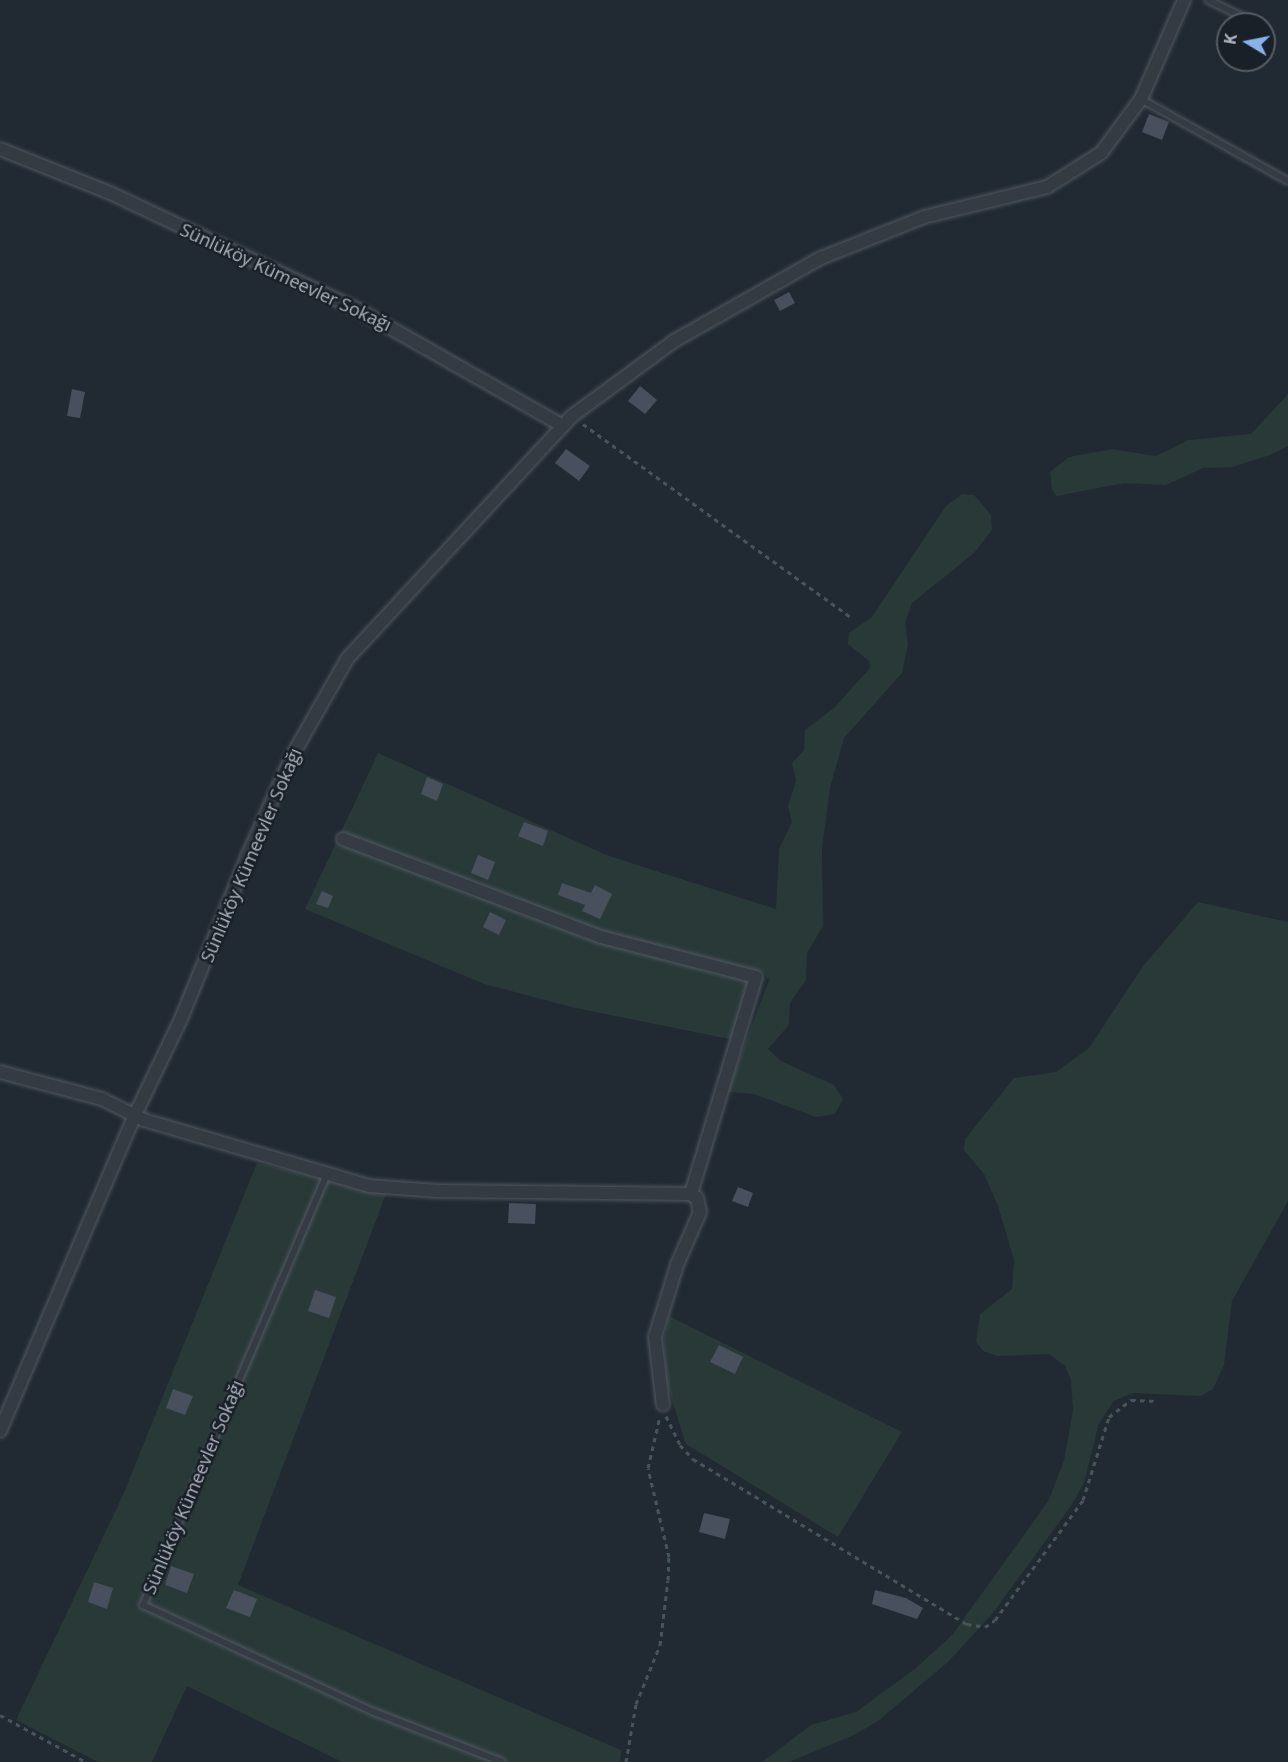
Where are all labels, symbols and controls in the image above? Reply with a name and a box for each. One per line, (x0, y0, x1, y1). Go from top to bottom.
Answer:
north arrow (1216, 12, 1276, 72)
text: K (1218, 32, 1242, 46)
street label: Sünlüköy Kümeevler Sokağı (177, 218, 395, 336)
street label: Sünlüköy Kümeevler Sokağı (196, 745, 306, 965)
street label: Sünlüköy Kümeevler Sokağı (138, 1377, 248, 1597)

